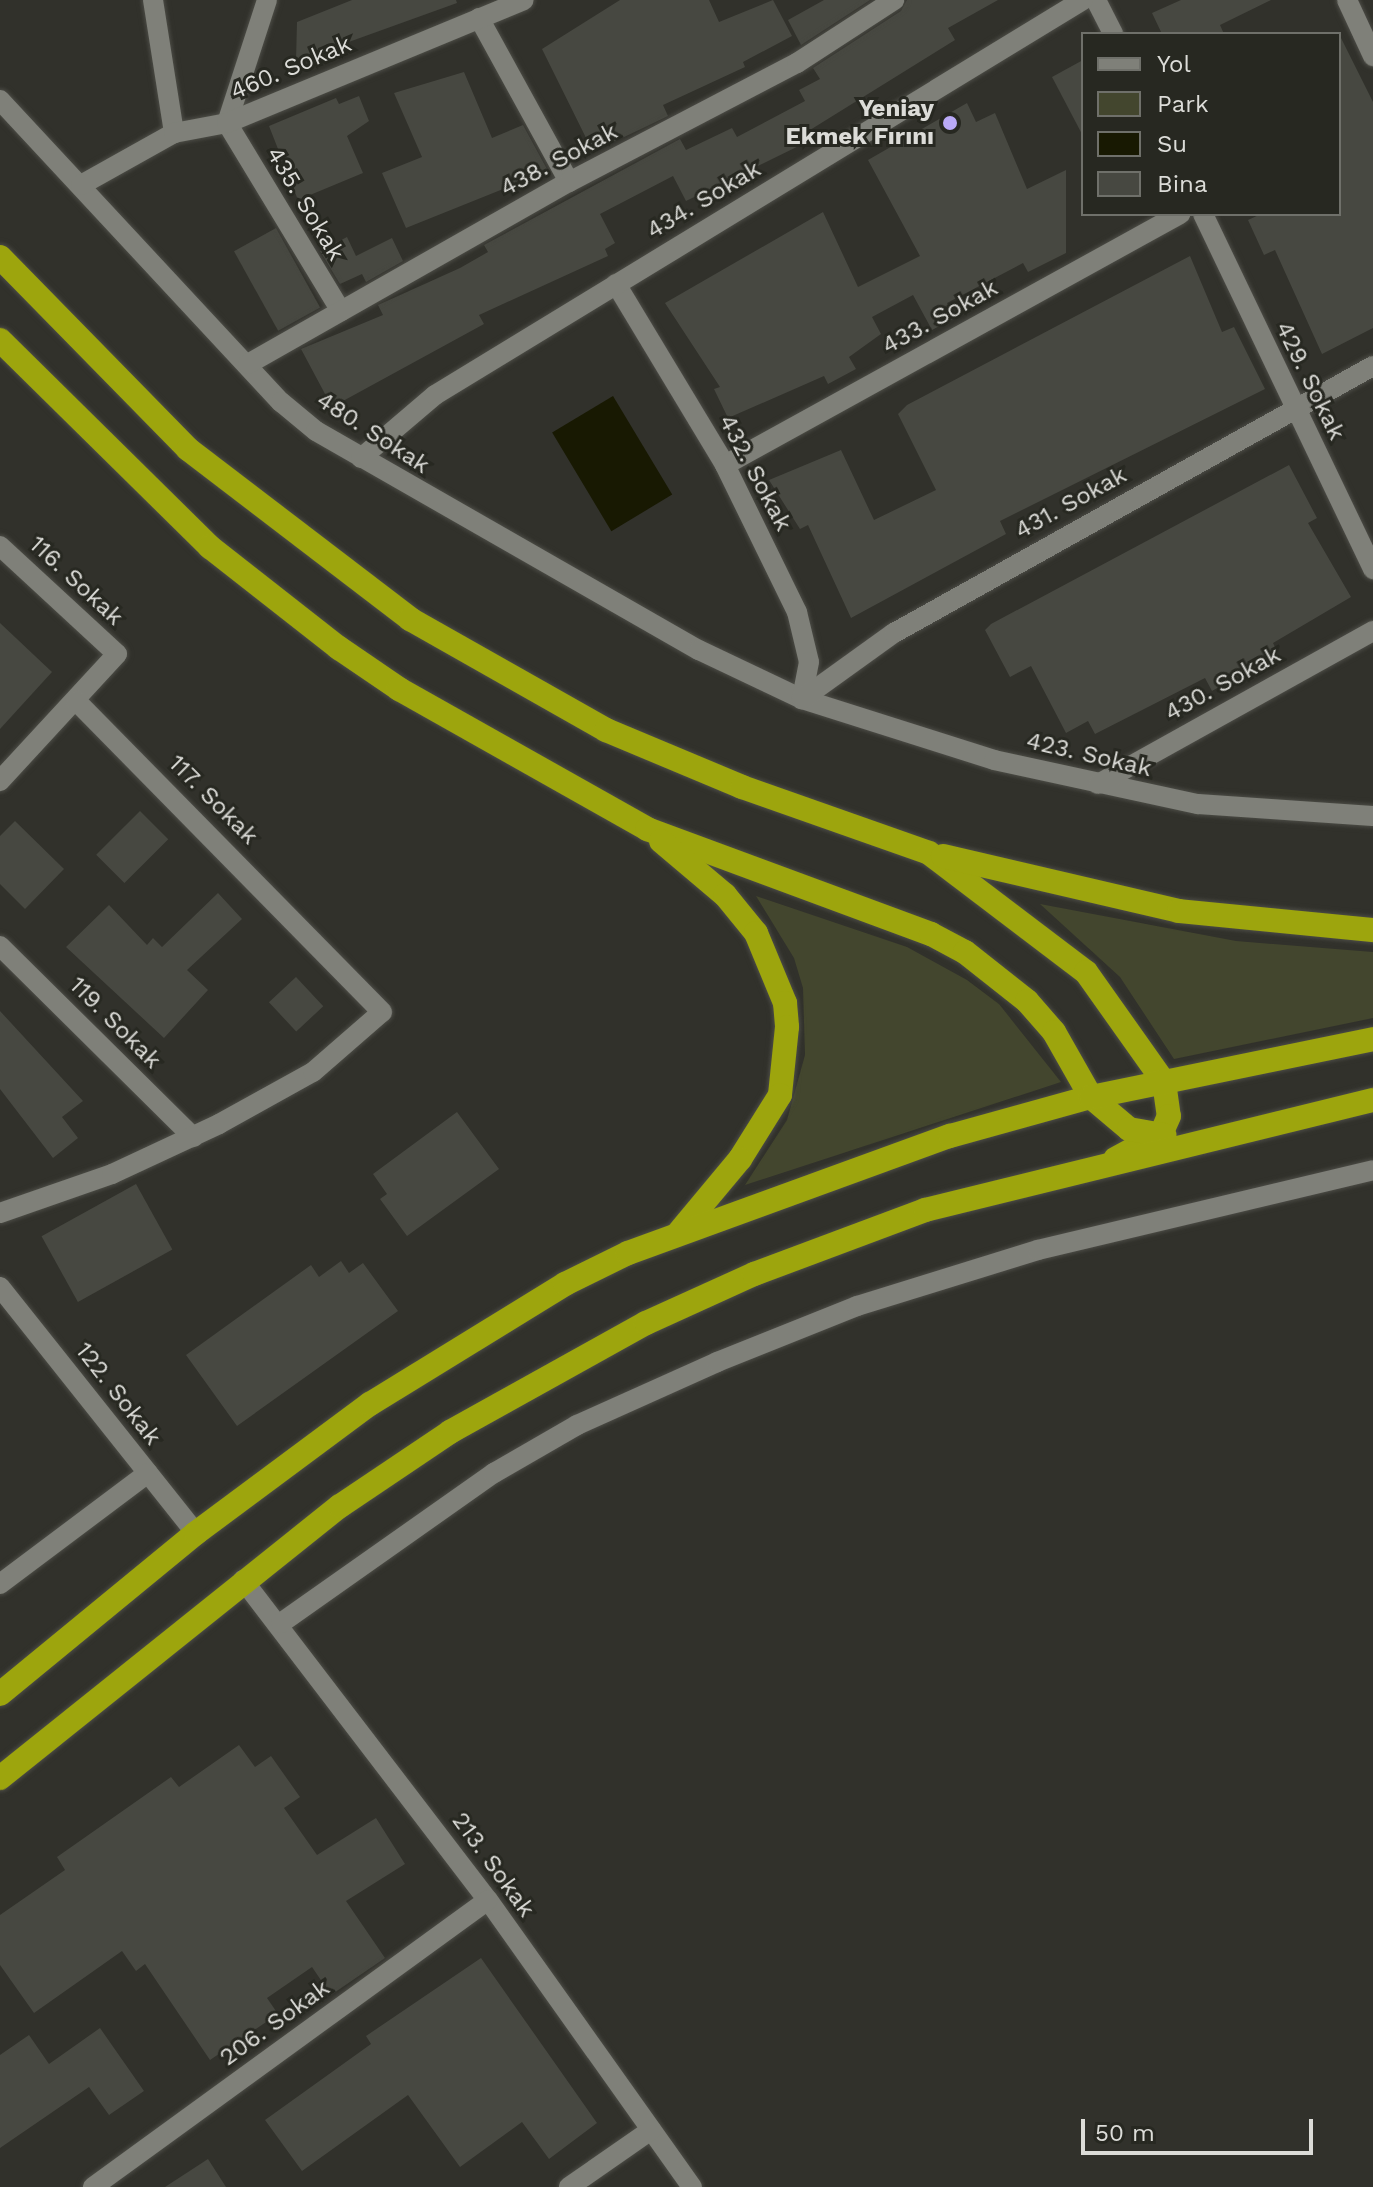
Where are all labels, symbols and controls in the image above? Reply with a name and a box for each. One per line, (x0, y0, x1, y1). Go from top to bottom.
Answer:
street label: 460. Sokak (226, 30, 356, 106)
legend (1081, 32, 1341, 216)
text: Yol (1157, 50, 1191, 78)
text: Park (1157, 90, 1209, 118)
place label: Yeniay Ekmek Fırını (785, 95, 934, 151)
marker: Yeniay Ekmek Fırını (941, 114, 959, 132)
street label: 438. Sokak (496, 117, 622, 203)
text: Su (1157, 130, 1187, 158)
street label: 435. Sokak (260, 142, 350, 266)
street label: 434. Sokak (642, 155, 766, 245)
text: Bina (1157, 170, 1208, 198)
street label: 433. Sokak (877, 273, 1003, 361)
street label: 429. Sokak (1269, 317, 1351, 445)
street label: 480. Sokak (311, 386, 435, 480)
street label: 432. Sokak (712, 410, 798, 536)
street label: 431. Sokak (1010, 461, 1132, 545)
street label: 116. Sokak (23, 530, 129, 632)
street label: 430. Sokak (1160, 640, 1286, 728)
street label: 423. Sokak (1024, 727, 1154, 783)
street label: 117. Sokak (162, 749, 264, 851)
street label: 119. Sokak (63, 971, 167, 1075)
street label: 122. Sokak (69, 1337, 167, 1451)
street label: 213. Sokak (445, 1807, 541, 1923)
street label: 206. Sokak (215, 1974, 335, 2072)
scale bar (1085, 2103, 1317, 2153)
text: 50 m (1095, 2119, 1155, 2147)

